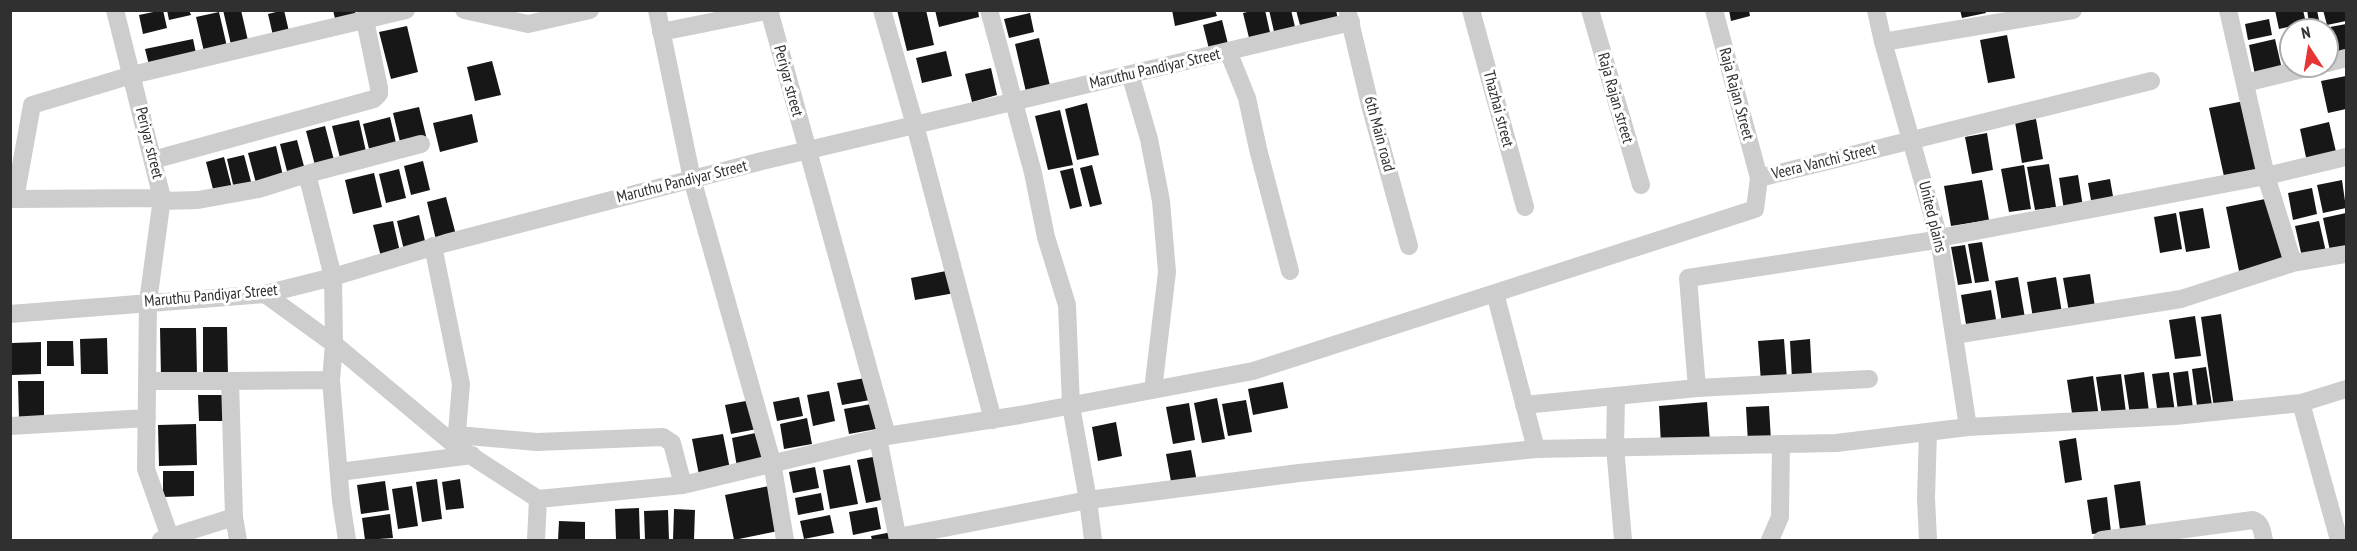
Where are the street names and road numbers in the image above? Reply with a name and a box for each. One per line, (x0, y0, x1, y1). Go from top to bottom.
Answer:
street label: Periyar street (769, 43, 807, 119)
street label: Maruthu Pandiyar Street (1088, 45, 1222, 93)
street label: Raja Rajan Street (1714, 46, 1758, 142)
street label: Raja Rajan street (1593, 50, 1637, 146)
street label: Thazhai street (1479, 69, 1517, 149)
street label: 6th Main road (1360, 94, 1398, 174)
street label: Periyar street (131, 105, 167, 181)
street label: Veera Vanchi Street (1770, 140, 1878, 184)
street label: Maruthu Pandiyar Street (615, 157, 749, 207)
street label: United plains (1914, 179, 1950, 255)
street label: Maruthu Pandiyar Street (144, 281, 278, 311)

